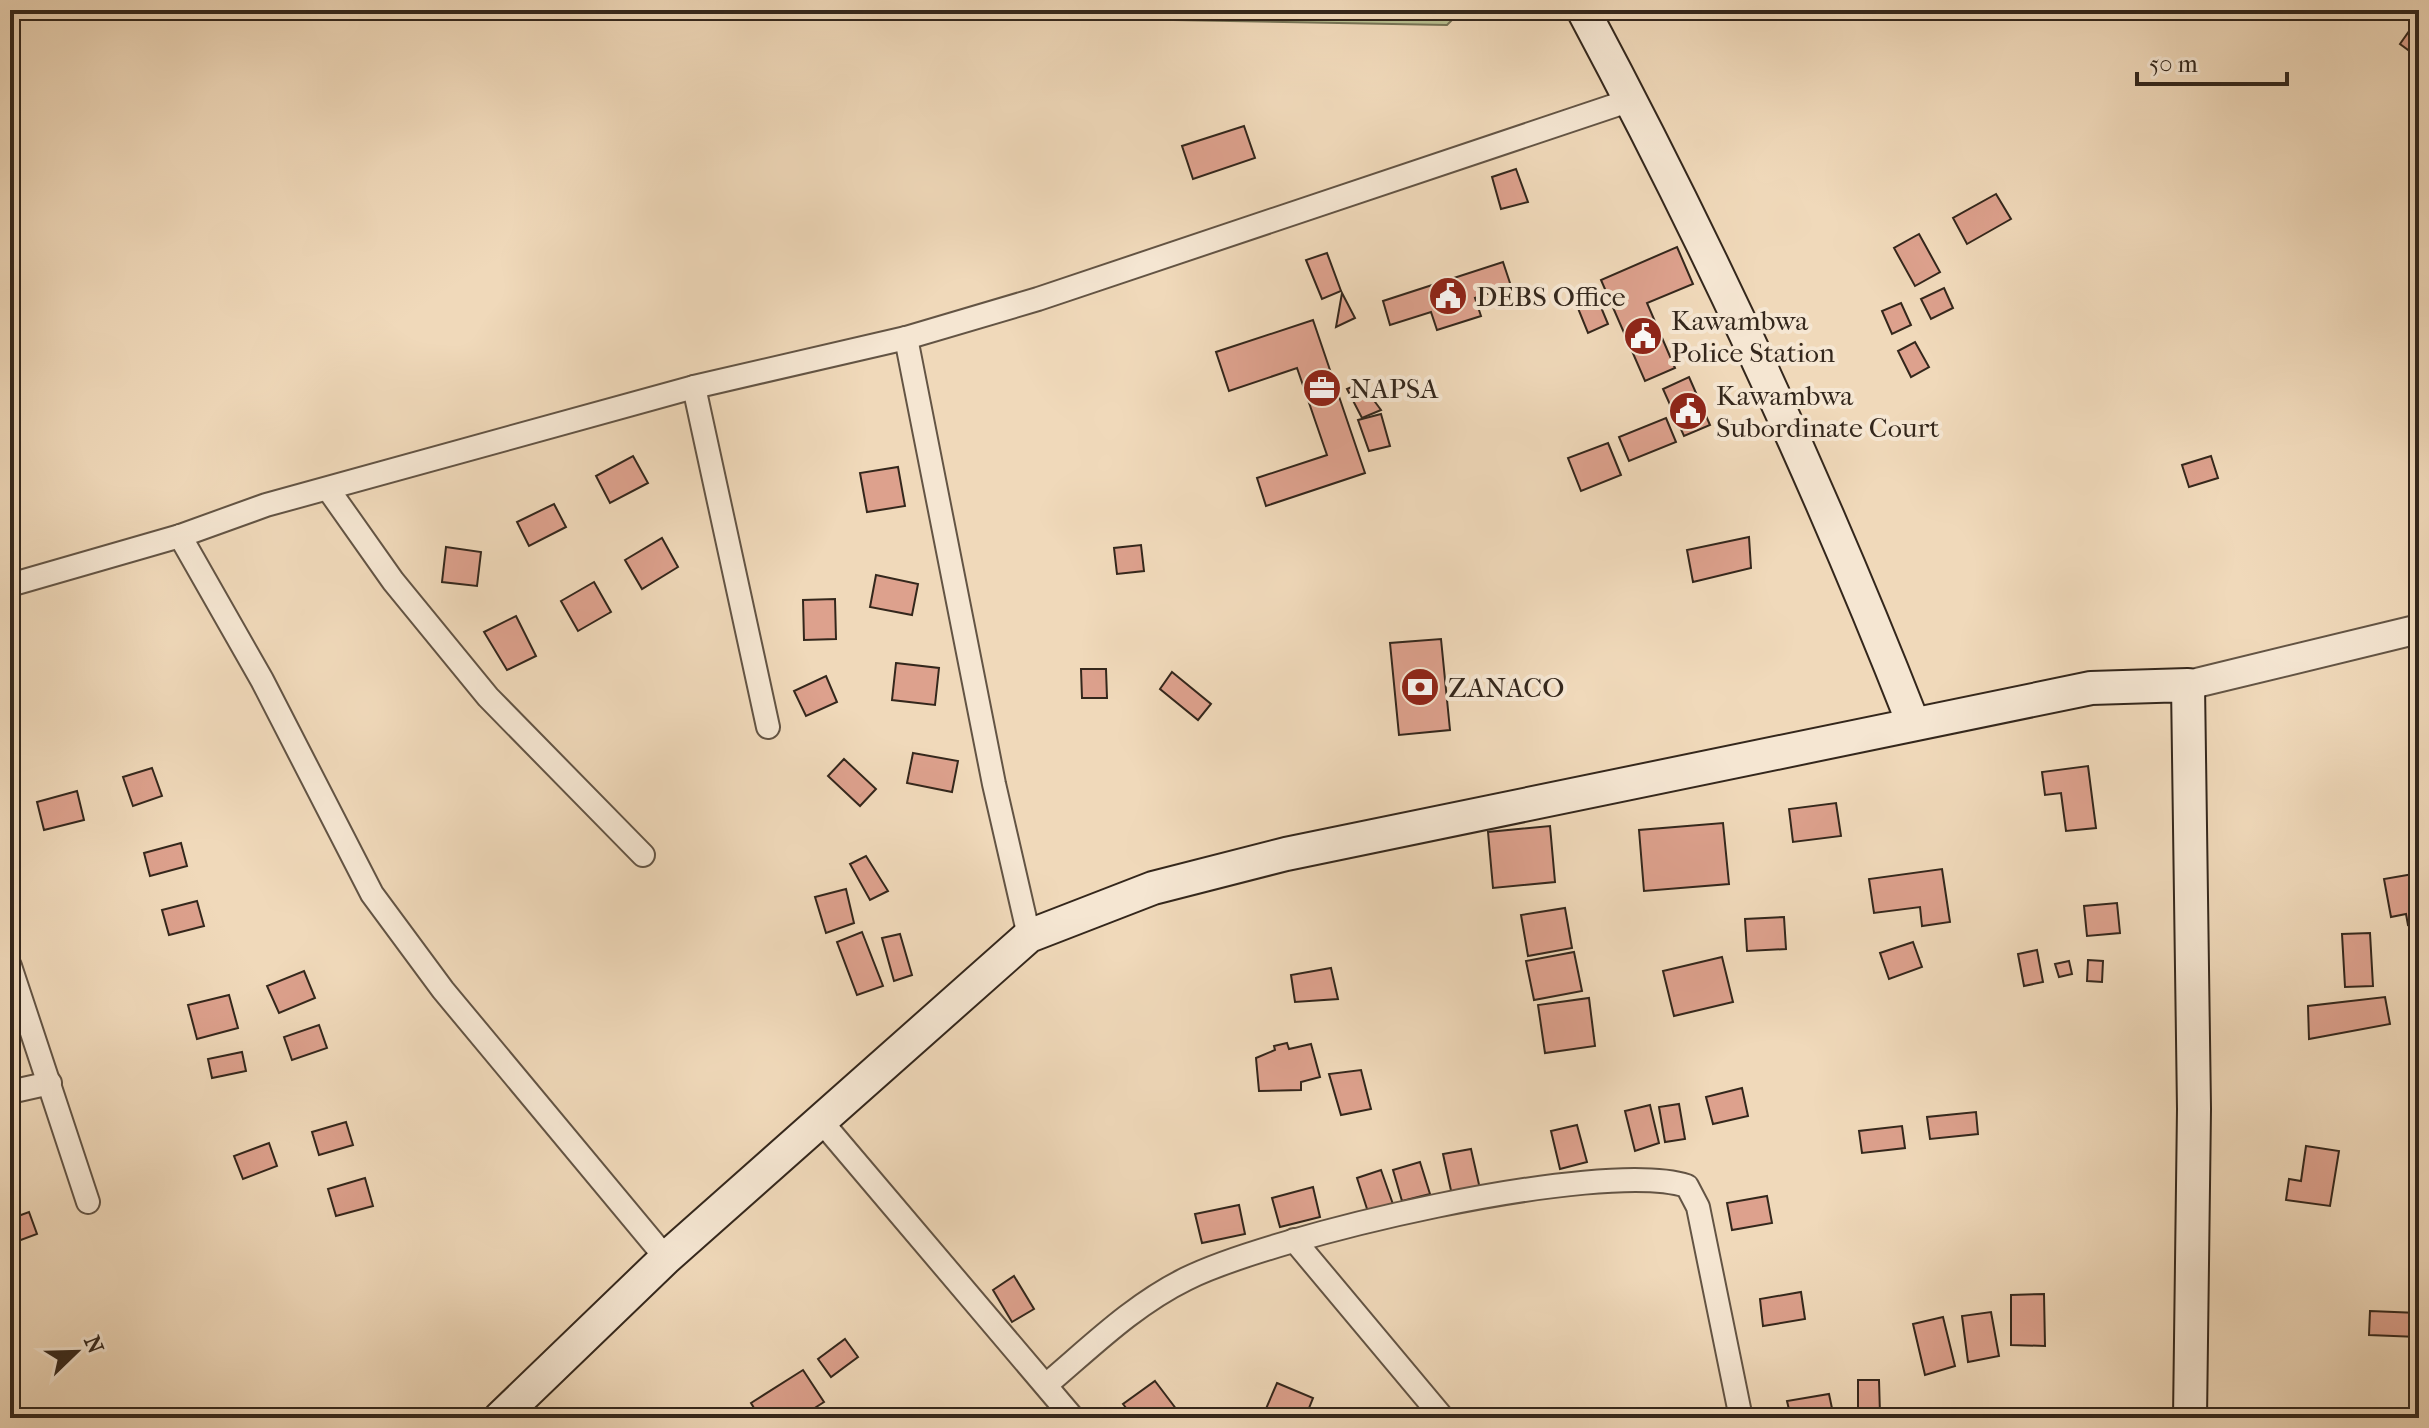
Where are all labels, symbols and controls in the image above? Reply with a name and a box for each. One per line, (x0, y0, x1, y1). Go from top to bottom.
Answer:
scale bar (2137, 36, 2287, 86)
text: 50 m (2149, 50, 2198, 78)
public building icon: DEBS Office (1427, 275, 1469, 317)
place label: DEBS Office (1476, 280, 1626, 313)
place label: Kawambwa Police Station (1671, 304, 1835, 369)
public building icon: Kawambwa Police Station (1622, 315, 1664, 357)
office icon: NAPSA (1301, 367, 1343, 409)
place label: NAPSA (1350, 372, 1439, 405)
place label: Kawambwa Subordinate Court (1716, 379, 1940, 444)
public building icon: Kawambwa Subordinate Court (1667, 390, 1709, 432)
bank icon: ZANACO (1399, 666, 1441, 708)
place label: ZANACO (1448, 671, 1564, 704)
north arrow (36, 1312, 116, 1392)
text: N (78, 1332, 109, 1358)

